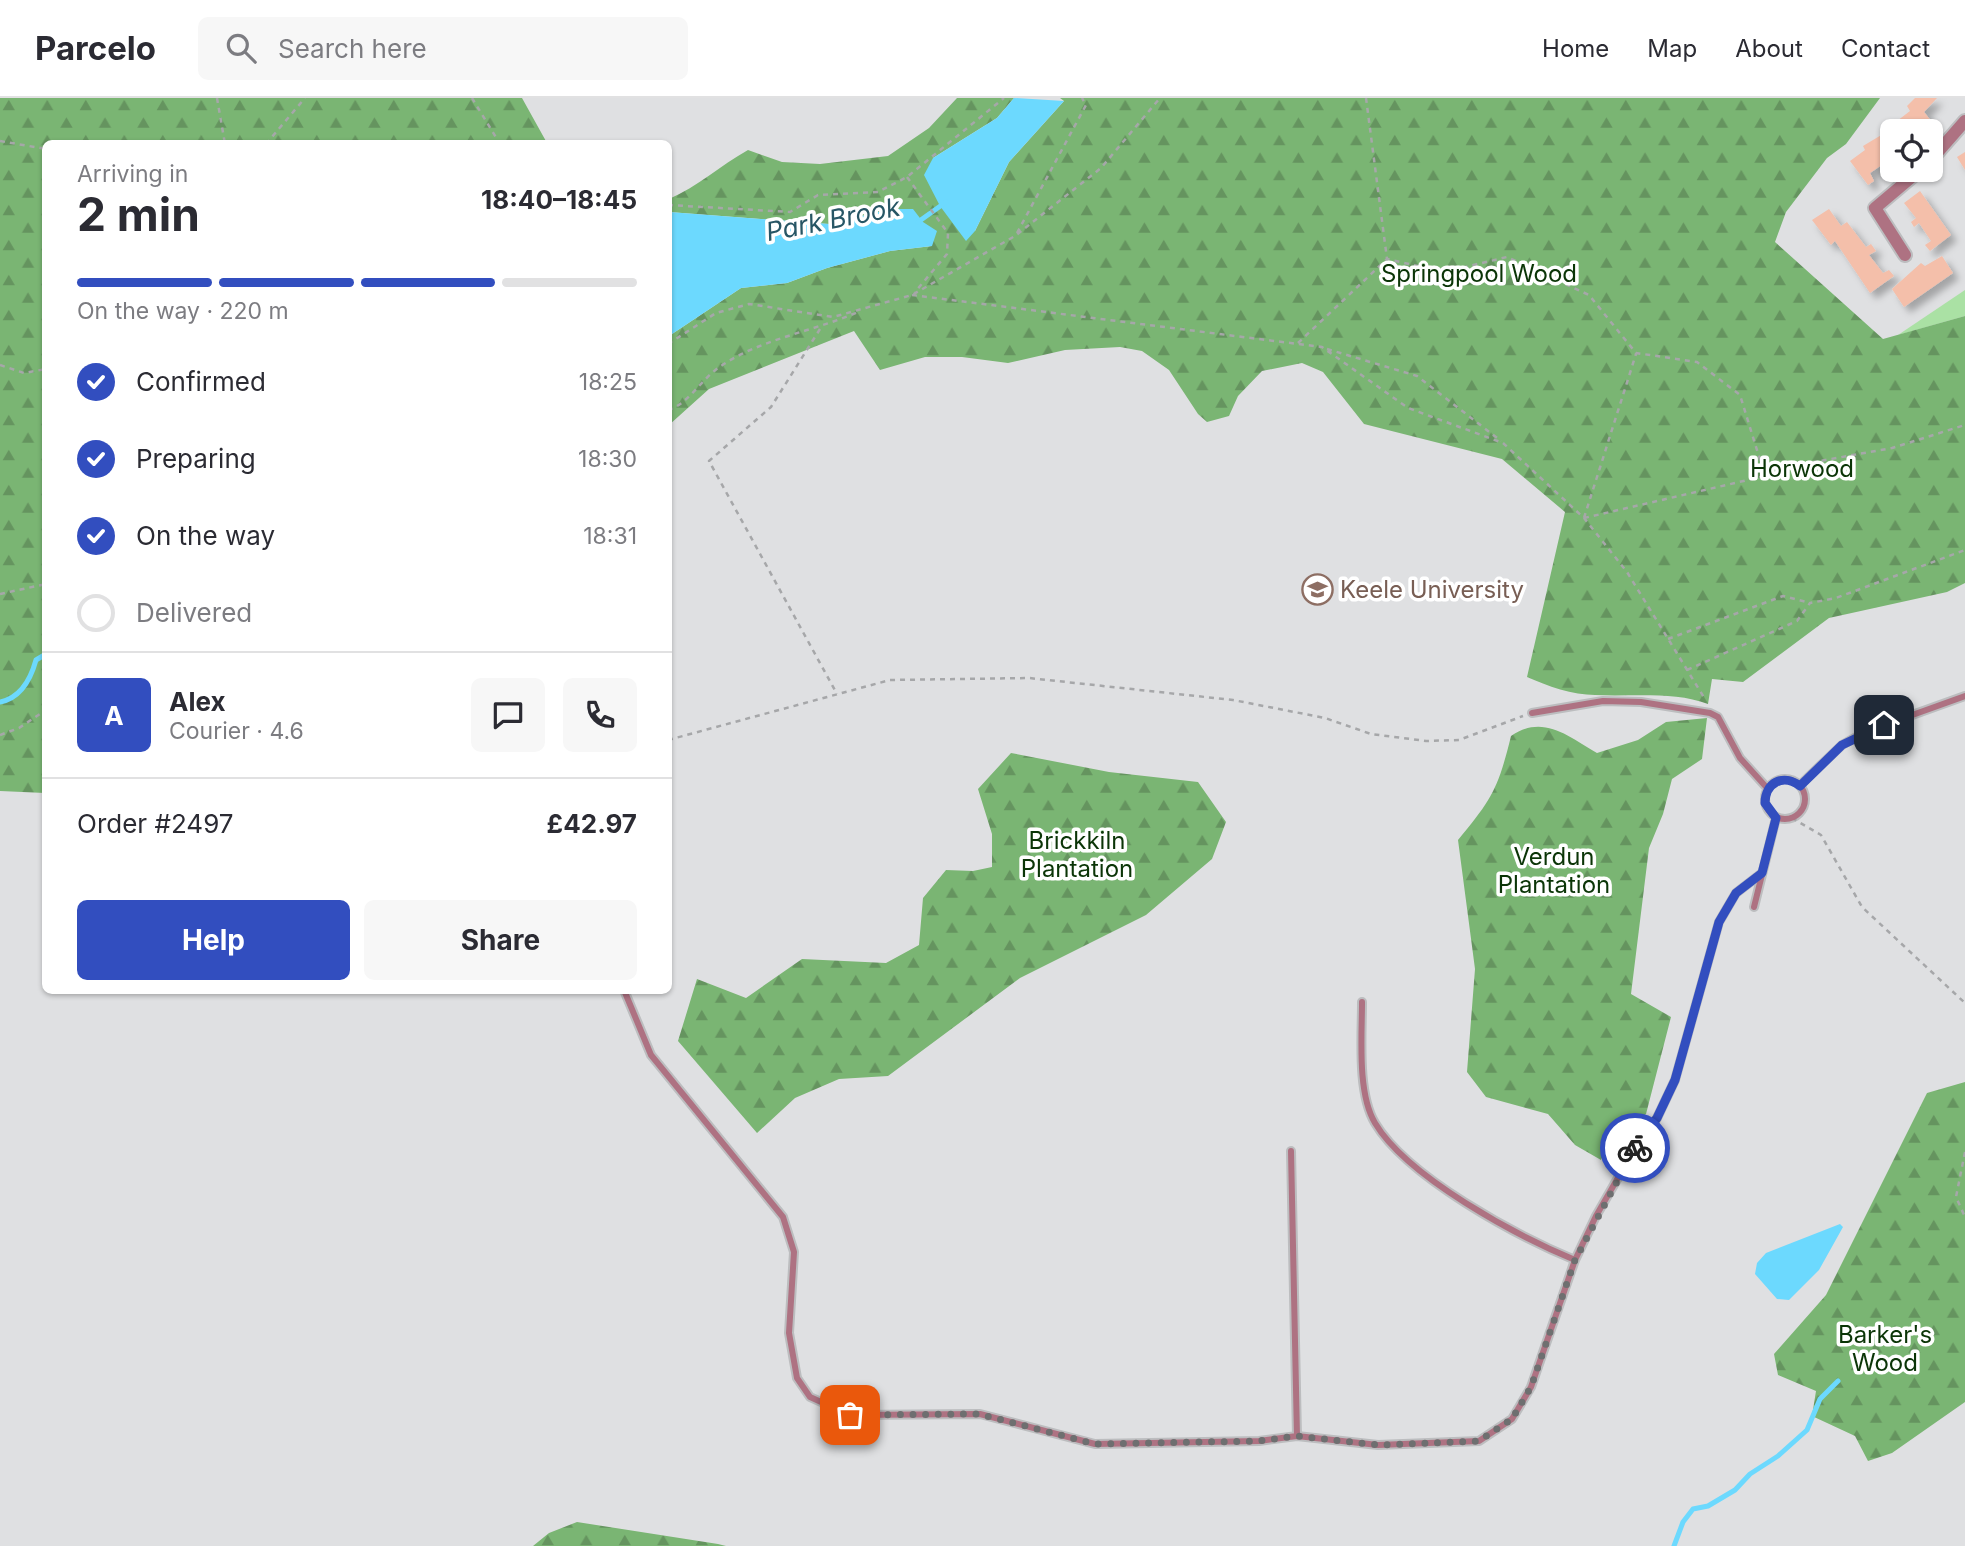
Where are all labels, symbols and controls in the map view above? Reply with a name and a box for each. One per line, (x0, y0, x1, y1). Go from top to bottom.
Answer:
search box (198, 17, 688, 80)
text: Parcelo (35, 28, 156, 68)
icon: search (222, 29, 260, 67)
text: Search here (278, 33, 427, 64)
text: Home (1542, 34, 1609, 63)
text: Map (1647, 34, 1697, 63)
text: About (1735, 34, 1803, 63)
text: Contact (1841, 34, 1930, 63)
map controls (1880, 119, 1943, 182)
button: locate (1880, 119, 1943, 182)
text: Arriving in (77, 160, 188, 188)
text: 18:40–18:45 (481, 184, 637, 215)
text: 2 min (77, 186, 200, 242)
water label: Park Brook (763, 191, 903, 247)
park label: Springpool Wood (1381, 259, 1577, 288)
text: On the way · 220 m (77, 297, 289, 325)
icon: check (77, 363, 115, 401)
text: Confirmed (136, 366, 266, 397)
text: 18:25 (579, 368, 637, 396)
icon: check (77, 440, 115, 478)
text: Preparing (136, 443, 256, 474)
text: 18:30 (578, 445, 637, 473)
park label: Horwood (1750, 454, 1854, 483)
icon: check (77, 517, 115, 555)
text: On the way (136, 520, 275, 551)
text: 18:31 (583, 522, 637, 550)
school or university icon: Keele University (1300, 572, 1334, 606)
place label: Keele University (1340, 575, 1524, 604)
text: Delivered (136, 597, 252, 628)
button: chat (471, 678, 545, 752)
button: phone (563, 678, 637, 752)
text: Alex (169, 686, 226, 717)
pin (1854, 695, 1914, 755)
text: A (104, 700, 124, 731)
icon: home (1865, 706, 1903, 744)
text: Courier · 4.6 (169, 717, 304, 745)
text: Order #2497 (77, 808, 233, 839)
text: £42.97 (547, 808, 637, 839)
park label: Brickkiln Plantation (1021, 826, 1133, 883)
park label: Verdun Plantation (1498, 842, 1610, 899)
button: Help (77, 900, 350, 980)
button: Share (364, 900, 637, 980)
courier (1600, 1113, 1670, 1183)
icon: bike (1616, 1129, 1654, 1167)
park label: Barker's Wood (1838, 1320, 1932, 1377)
pin (820, 1385, 880, 1445)
icon: bag (831, 1396, 869, 1434)

